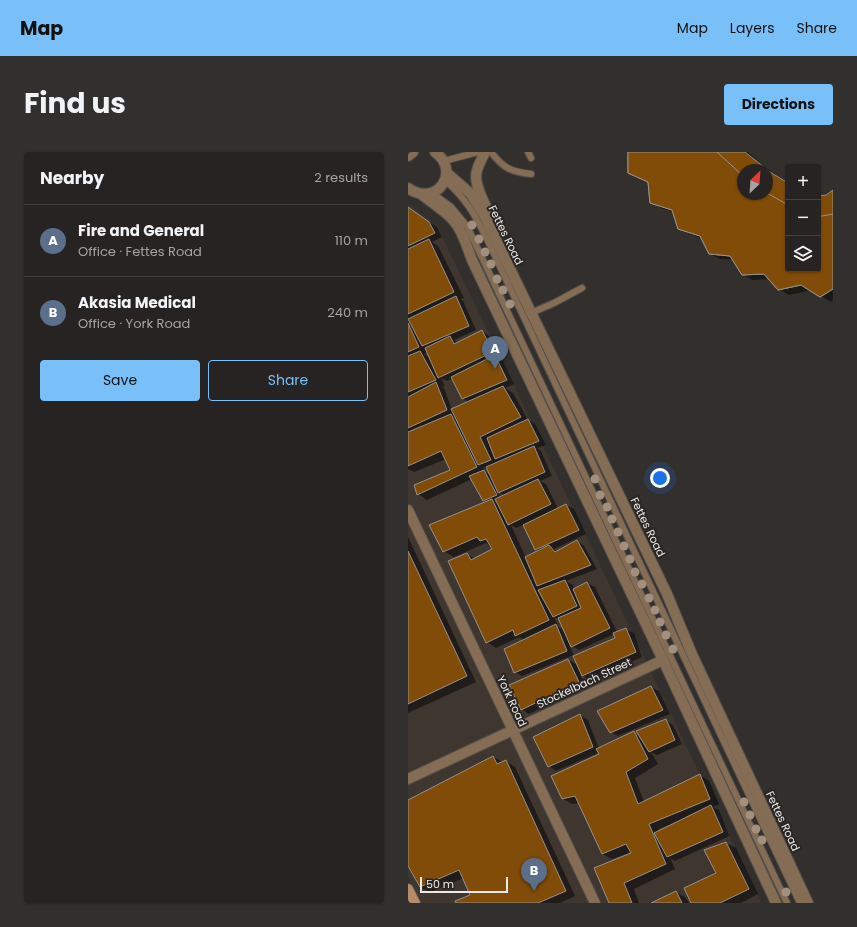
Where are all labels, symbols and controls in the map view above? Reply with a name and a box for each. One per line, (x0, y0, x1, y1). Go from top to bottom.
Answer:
text: Map (20, 15, 63, 42)
text: Map (677, 18, 708, 38)
text: Layers (730, 18, 774, 38)
text: Share (796, 18, 837, 38)
text: Find us (24, 84, 126, 123)
button: Directions (724, 84, 833, 125)
north arrow (737, 164, 773, 200)
map controls (785, 164, 821, 272)
button: + (785, 164, 821, 200)
text: Nearby (40, 166, 104, 190)
text: 2 results (314, 168, 368, 187)
button: − (785, 200, 821, 236)
street label: Fettes Road (485, 203, 527, 267)
text: Fire and General (78, 220, 204, 241)
text: A (48, 231, 58, 250)
text: 110 m (335, 231, 368, 250)
button: layers (785, 236, 821, 272)
text: Office · Fettes Road (78, 242, 202, 261)
text: Akasia Medical (78, 292, 196, 313)
text: B (49, 303, 57, 322)
text: 240 m (327, 303, 368, 322)
text: Office · York Road (78, 314, 190, 333)
pin: A (482, 336, 508, 369)
button: Save (40, 360, 200, 401)
button: Share (208, 360, 368, 401)
your location (650, 468, 670, 488)
street label: Fettes Road (627, 495, 669, 559)
street label: Stockelbach Street (534, 654, 634, 712)
street label: York Road (493, 673, 531, 729)
street label: Fettes Road (762, 788, 804, 854)
pin: B (521, 858, 547, 891)
scale bar (420, 875, 508, 894)
text: 50 m (426, 876, 454, 892)

